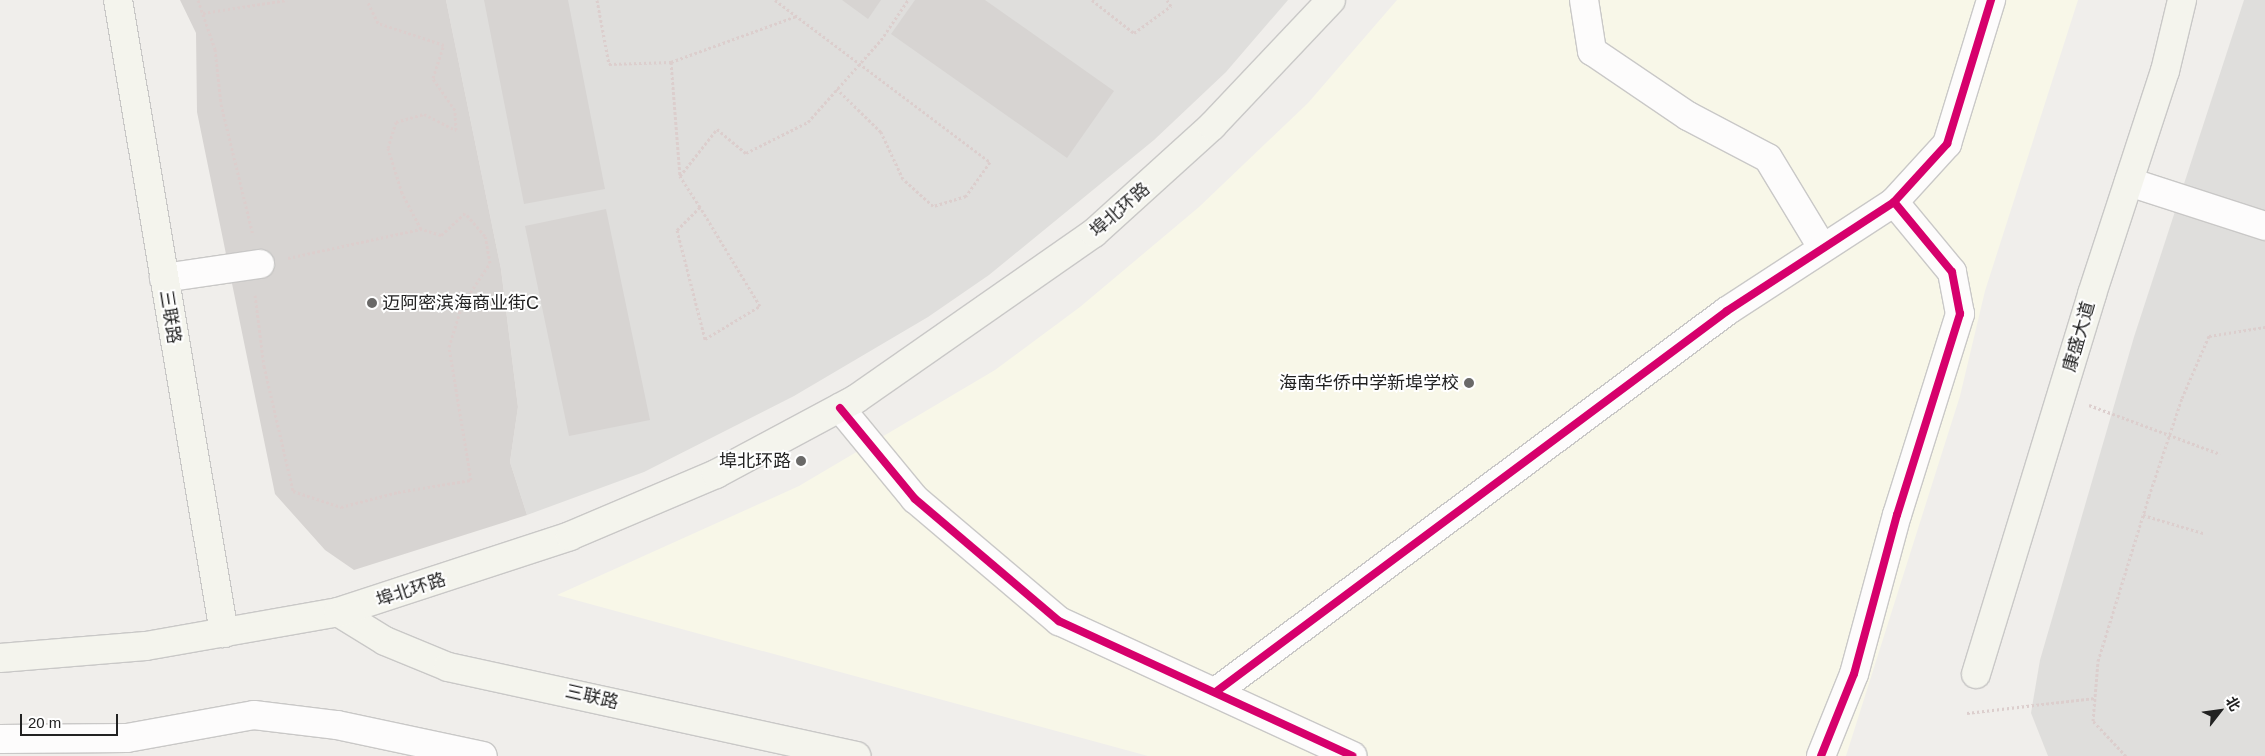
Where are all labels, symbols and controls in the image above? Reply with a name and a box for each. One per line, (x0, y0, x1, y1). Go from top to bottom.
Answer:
street label: 埠北环路 (1086, 178, 1154, 242)
street label: 三联路 (155, 289, 185, 345)
place label: 迈阿密滨海商业街C (382, 292, 539, 314)
marker: 迈阿密滨海商业街C (366, 297, 378, 309)
street label: 康盛大道 (2059, 299, 2099, 375)
place label: 海南华侨中学新埠学校 (1279, 372, 1459, 394)
marker: 海南华侨中学新埠学校 (1463, 377, 1475, 389)
place label: 埠北环路 (719, 450, 791, 472)
marker: 埠北环路 (795, 455, 807, 467)
street label: 埠北环路 (373, 569, 449, 611)
street label: 三联路 (563, 680, 621, 714)
north arrow (2195, 686, 2245, 736)
text: 北 (2223, 693, 2243, 714)
scale bar (22, 704, 120, 736)
text: 20 m (28, 714, 61, 731)

